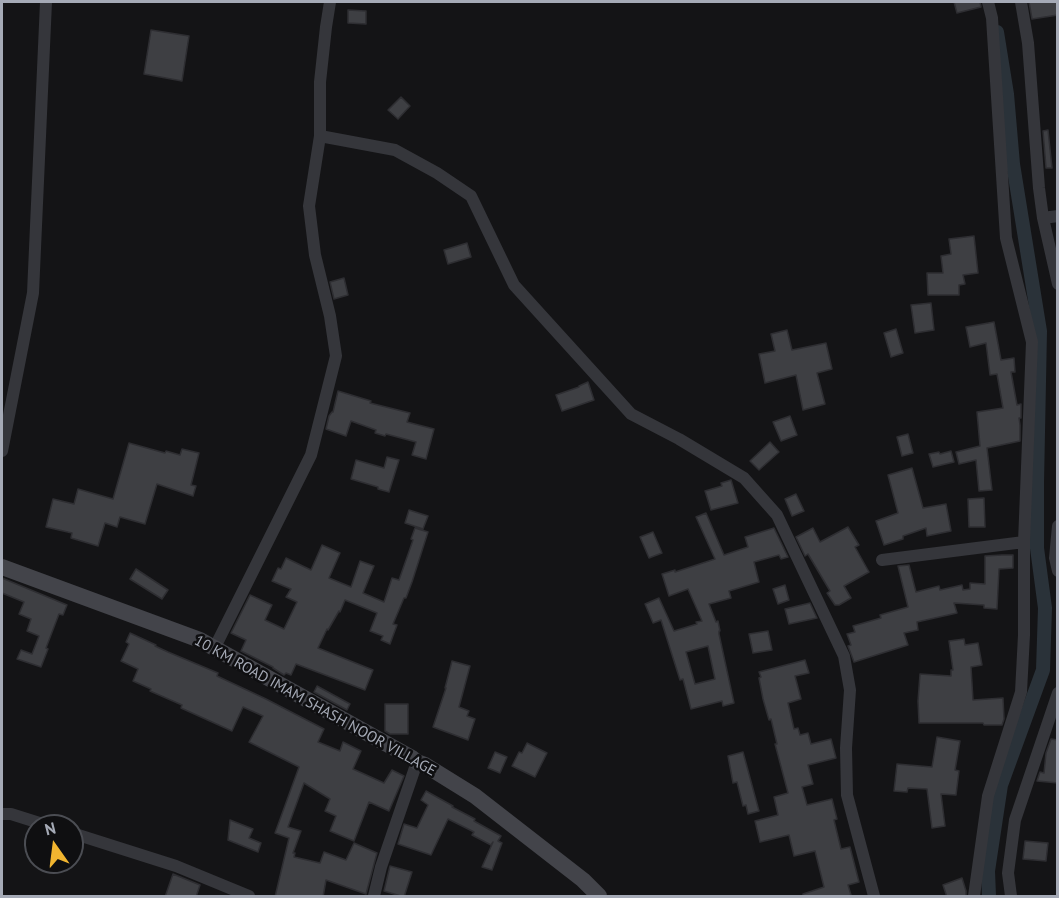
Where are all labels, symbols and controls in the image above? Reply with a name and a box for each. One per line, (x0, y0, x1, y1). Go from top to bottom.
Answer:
street label: 10 KM ROAD IMAM SHASH NOOR VILLAGE (191, 632, 439, 780)
north arrow (24, 814, 84, 874)
text: N (43, 818, 58, 839)

